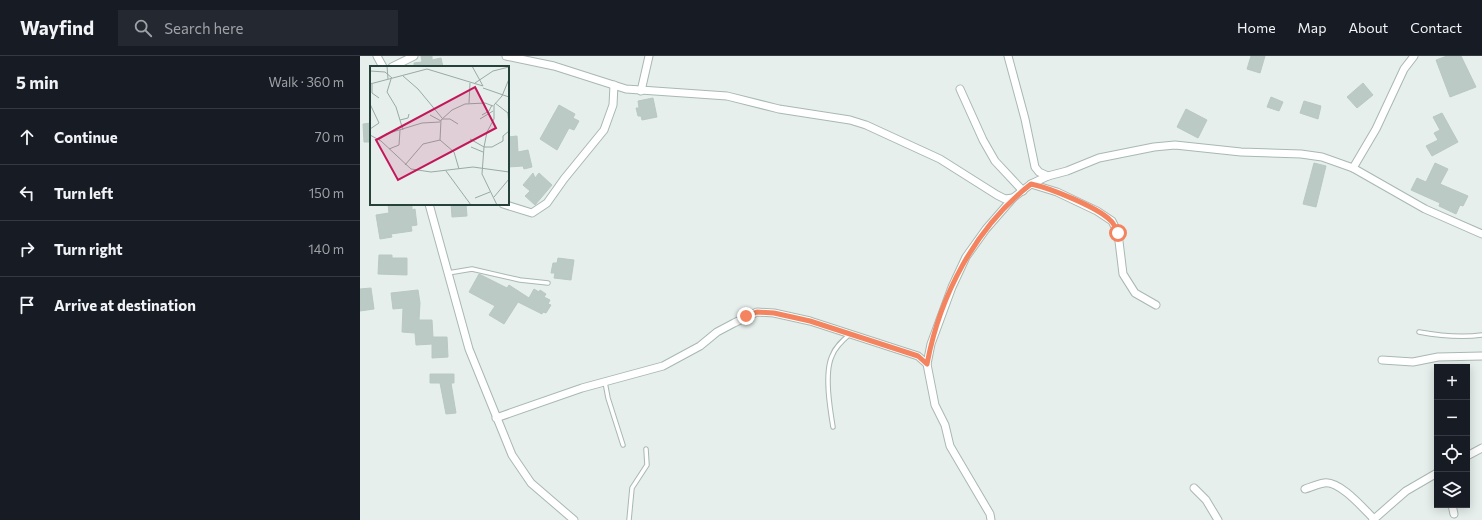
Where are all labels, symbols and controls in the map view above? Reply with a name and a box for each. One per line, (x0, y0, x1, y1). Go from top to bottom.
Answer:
search box (118, 10, 398, 46)
text: Wayfind (20, 16, 94, 39)
icon: search (132, 17, 154, 39)
text: Search here (164, 19, 244, 37)
text: Home (1237, 19, 1276, 36)
text: Map (1298, 19, 1326, 36)
text: About (1348, 19, 1388, 36)
text: Contact (1410, 19, 1462, 36)
inset map (370, 66, 509, 205)
text: 5 min (16, 72, 59, 93)
text: Walk · 360 m (269, 74, 344, 90)
icon: ahead (16, 126, 38, 148)
text: Continue (54, 128, 118, 146)
text: 70 m (315, 129, 344, 145)
icon: left (16, 182, 38, 204)
text: Turn left (54, 184, 113, 202)
text: 150 m (309, 185, 344, 201)
route start (1109, 224, 1127, 242)
icon: right (16, 238, 38, 260)
text: Turn right (54, 240, 123, 258)
text: 140 m (308, 241, 344, 257)
icon: arrive (16, 294, 38, 316)
text: Arrive at destination (54, 296, 196, 314)
route end (737, 307, 755, 325)
map controls (1434, 364, 1470, 508)
button: + (1434, 364, 1470, 400)
button: − (1434, 400, 1470, 436)
button: locate (1434, 436, 1470, 472)
button: layers (1434, 472, 1470, 508)

